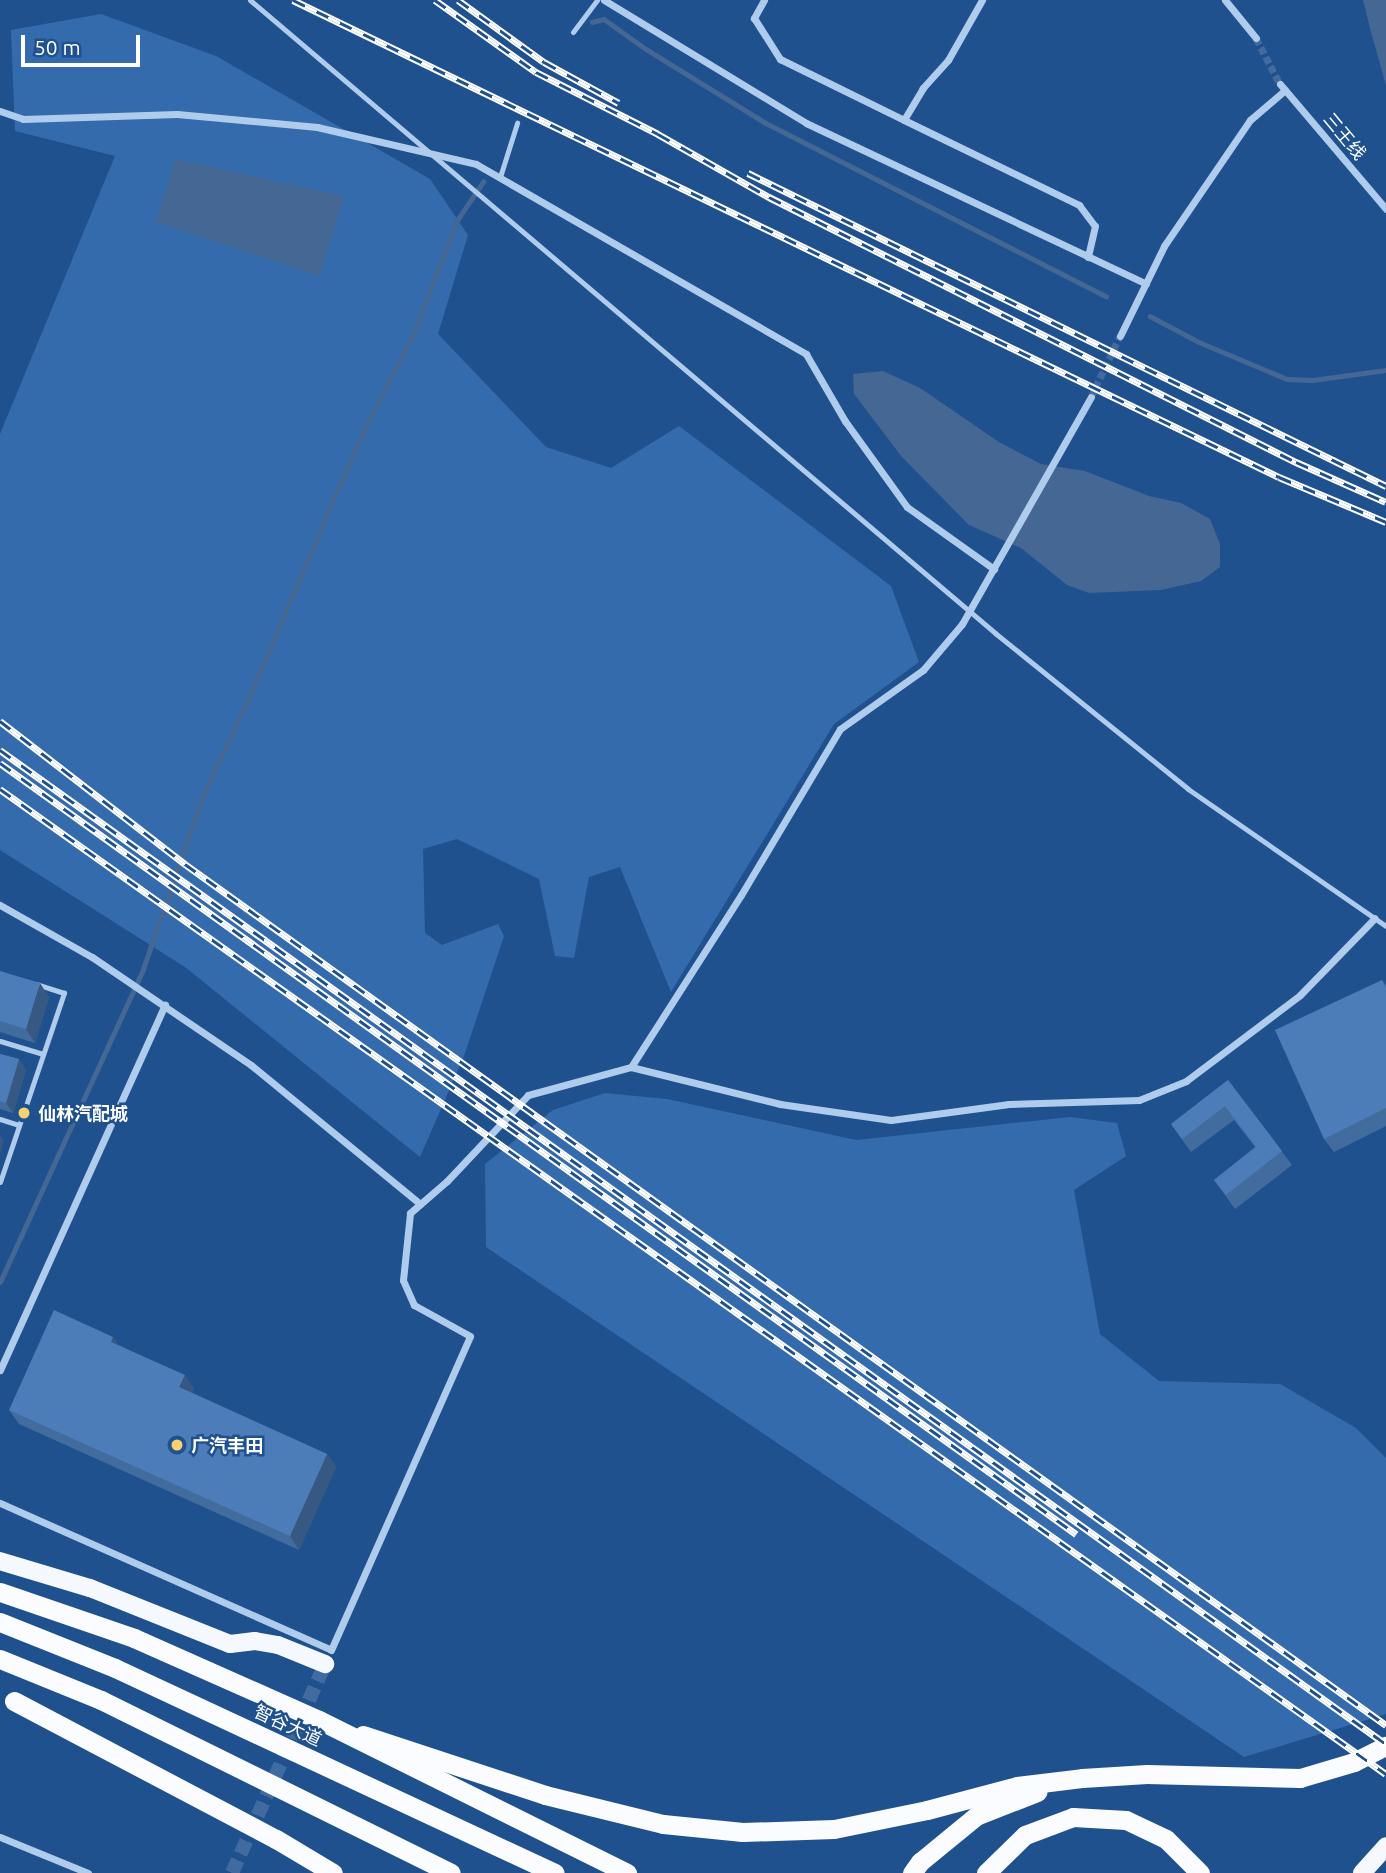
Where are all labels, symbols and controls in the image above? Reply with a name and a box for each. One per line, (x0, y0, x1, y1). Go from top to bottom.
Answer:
scale bar (24, 21, 144, 65)
text: 50 m (34, 35, 81, 59)
street label: 三王线 (1319, 108, 1371, 164)
place label: 仙林汽配城 (38, 1102, 128, 1124)
marker: 仙林汽配城 (16, 1105, 32, 1121)
place label: 广汽丰田 (191, 1434, 263, 1456)
marker: 广汽丰田 (169, 1437, 185, 1453)
street label: 智谷大道 (251, 1700, 325, 1750)

